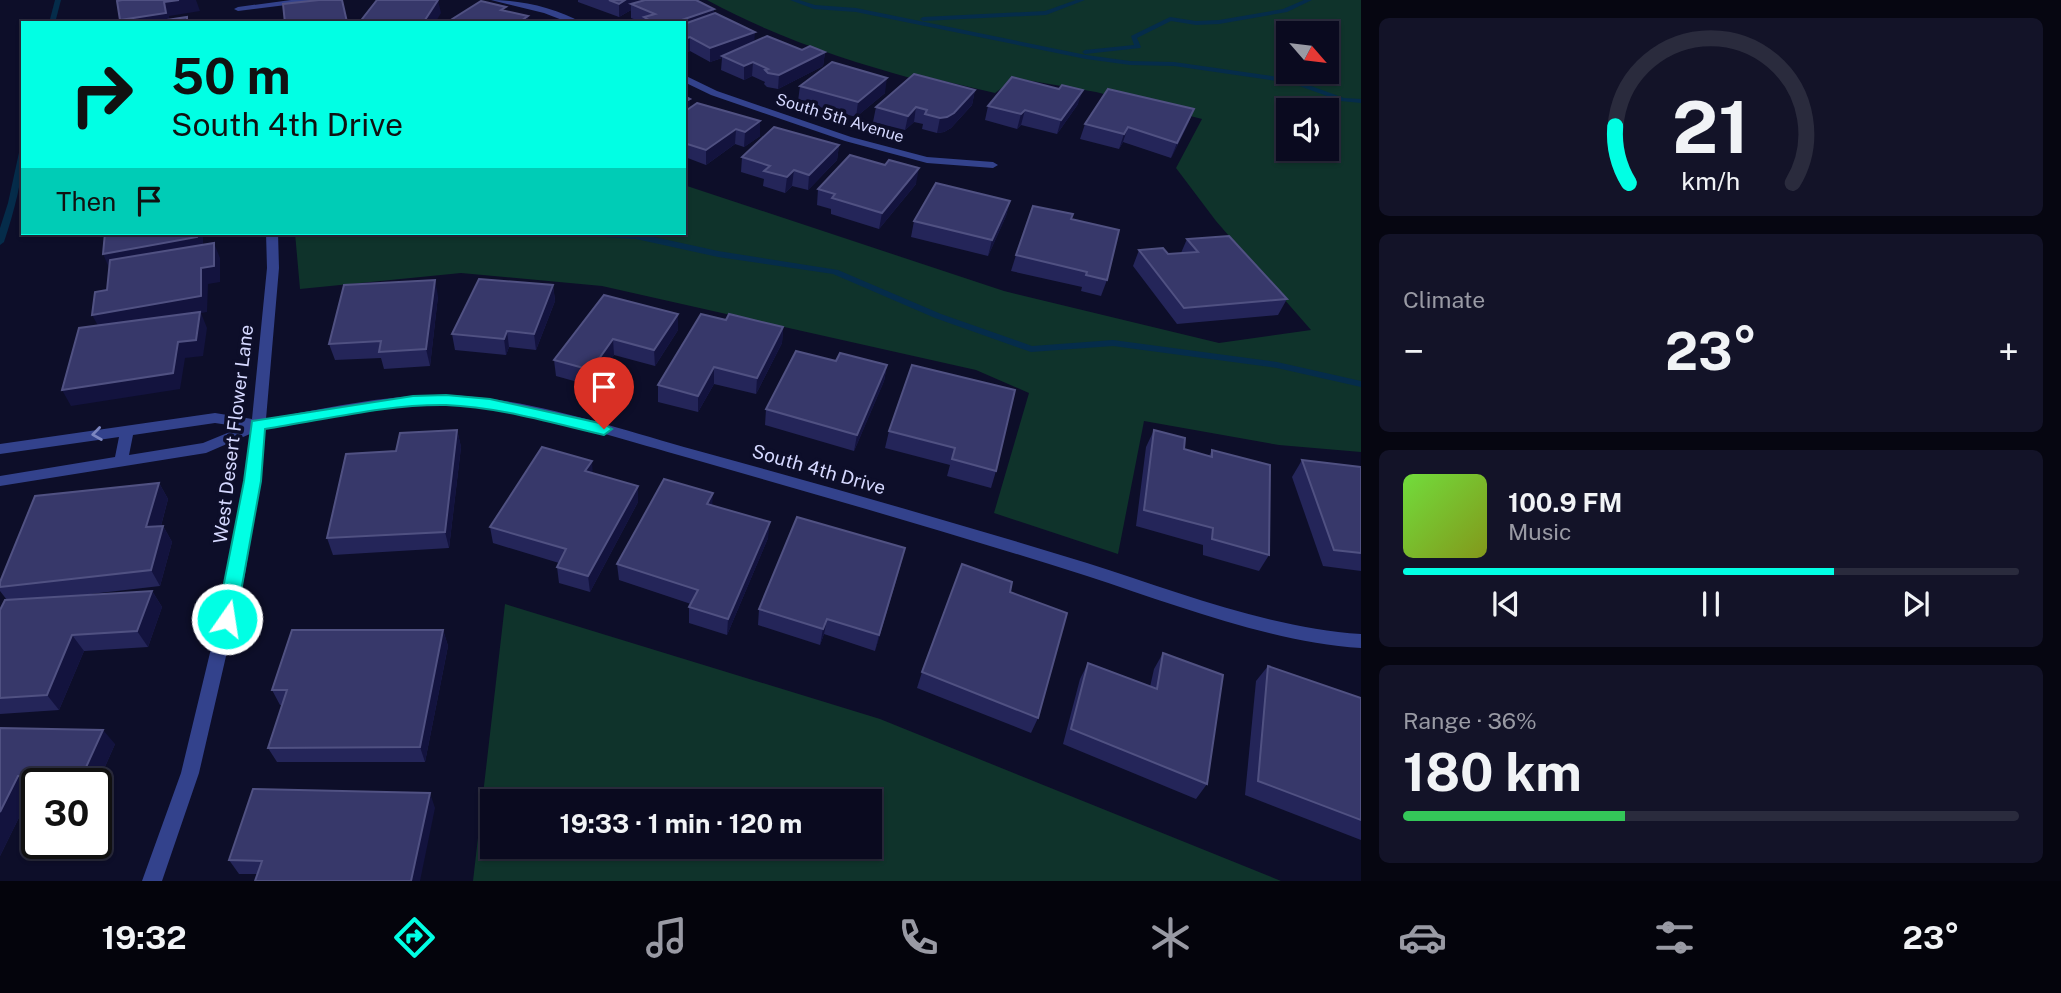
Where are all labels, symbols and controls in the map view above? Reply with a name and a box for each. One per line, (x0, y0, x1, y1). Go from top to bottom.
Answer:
north arrow (1276, 21, 1339, 84)
map controls (1276, 21, 1339, 161)
text: 50 m (171, 47, 291, 105)
icon: right (56, 49, 147, 140)
text: 21 (1672, 84, 1750, 169)
street label: South 5th Avenue (774, 89, 906, 147)
button: sound (1276, 98, 1339, 161)
text: South 4th Drive (171, 106, 403, 143)
text: km/h (1682, 166, 1740, 196)
icon: arrive (130, 182, 168, 220)
text: Then (56, 186, 116, 217)
text: Climate (1403, 286, 1485, 313)
text: 23° (1665, 321, 1757, 382)
street label: West Desert Flower Lane (209, 323, 257, 545)
text: − (1403, 329, 1424, 374)
text: + (1998, 329, 2019, 374)
pin (574, 357, 634, 429)
icon: arrive (585, 368, 623, 406)
one-way arrow (91, 427, 103, 442)
street label: South 4th Drive (750, 439, 888, 499)
text: 100.9 FM (1508, 487, 1622, 518)
text: Music (1508, 518, 1572, 545)
position arrow (190, 582, 264, 656)
icon: previous (1487, 585, 1525, 623)
icon: pause (1692, 585, 1730, 623)
icon: next (1897, 585, 1935, 623)
text: Range · 36% (1403, 707, 1537, 734)
text: 180 km (1403, 742, 1582, 803)
speed limit sign: 30 (21, 768, 112, 859)
text: 19:33 · 1 min · 120 m (560, 808, 802, 839)
icon: directions (390, 913, 439, 962)
icon: music (642, 913, 691, 962)
icon: phone (894, 913, 943, 962)
icon: climate (1146, 913, 1195, 962)
icon: car (1398, 913, 1447, 962)
icon: filters (1650, 913, 1699, 962)
text: 19:32 (102, 919, 187, 956)
text: 23° (1903, 919, 1959, 956)

